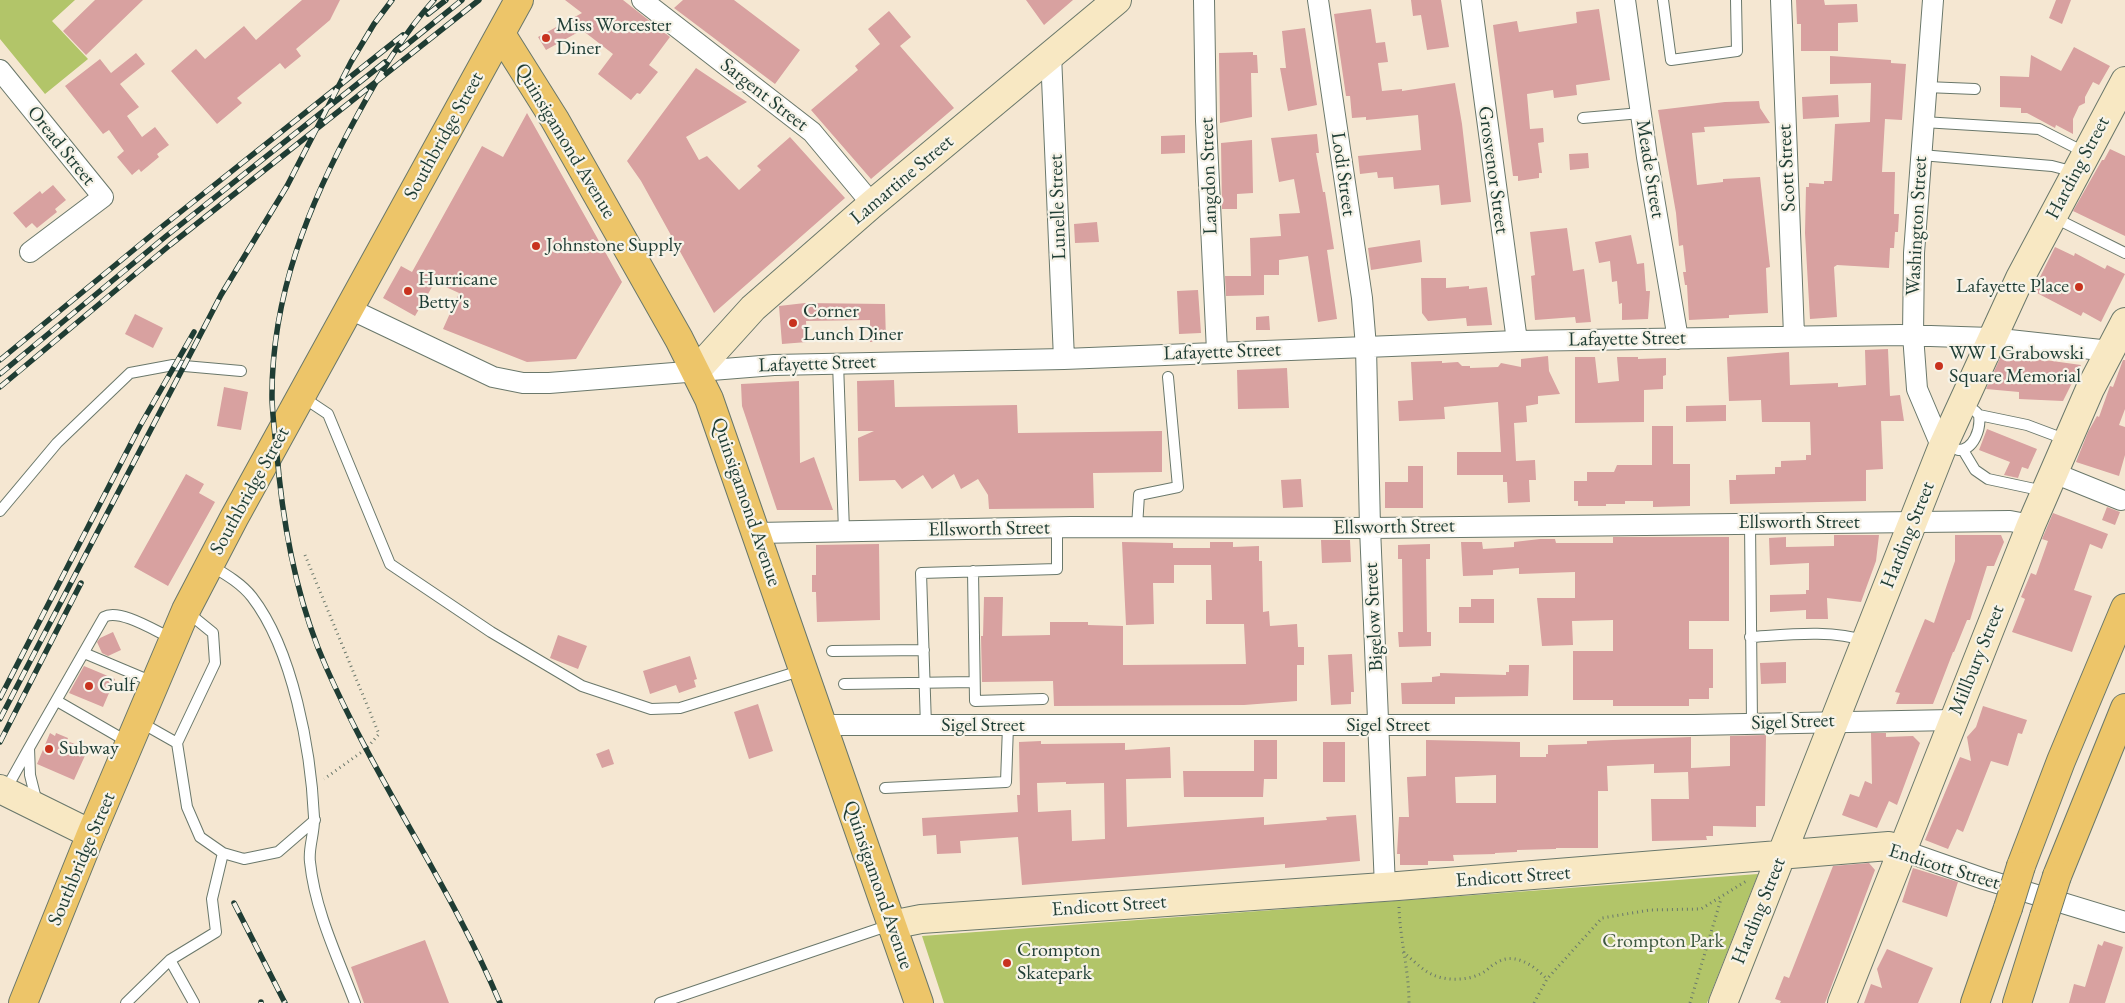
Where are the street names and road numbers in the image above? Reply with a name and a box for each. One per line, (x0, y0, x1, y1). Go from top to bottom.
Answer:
street label: Sargent Street (715, 53, 813, 137)
street label: Quinsigamond Avenue (509, 59, 621, 223)
street label: Southbridge Street (399, 68, 489, 204)
street label: Oread Street (22, 101, 100, 191)
street label: Grosvenor Street (1472, 105, 1514, 235)
street label: Harding Street (2041, 112, 2115, 224)
street label: Langdon Street (1195, 117, 1223, 235)
street label: Meade Street (1630, 118, 1670, 220)
street label: Scott Street (1773, 124, 1801, 212)
street label: Lamartine Street (846, 130, 958, 230)
street label: Lodi Street (1325, 130, 1361, 218)
street label: Lunelle Street (1044, 154, 1072, 260)
street label: Washington Street (1901, 156, 1933, 296)
street label: Lafayette Street (1568, 326, 1686, 352)
street label: Lafayette Street (1163, 338, 1281, 366)
street label: Lafayette Street (758, 350, 876, 378)
street label: Quinsigamond Avenue (706, 414, 786, 590)
street label: Southbridge Street (205, 423, 295, 559)
street label: Harding Street (1876, 478, 1940, 592)
street label: Ellsworth Street (1738, 511, 1860, 535)
street label: Ellsworth Street (1333, 514, 1455, 540)
street label: Ellsworth Street (928, 516, 1050, 542)
street label: Bigelow Street (1359, 562, 1389, 672)
street label: Millbury Street (1944, 601, 2010, 719)
street label: Sigel Street (1751, 709, 1835, 735)
street label: Sigel Street (941, 714, 1025, 738)
street label: Sigel Street (1346, 714, 1430, 738)
street label: Southbridge Street (43, 789, 121, 929)
street label: Quinsigamond Avenue (838, 797, 918, 973)
street label: Endicott Street (1886, 839, 2002, 895)
street label: Harding Street (1727, 854, 1791, 968)
street label: Endicott Street (1455, 861, 1571, 893)
street label: Endicott Street (1051, 890, 1167, 922)

